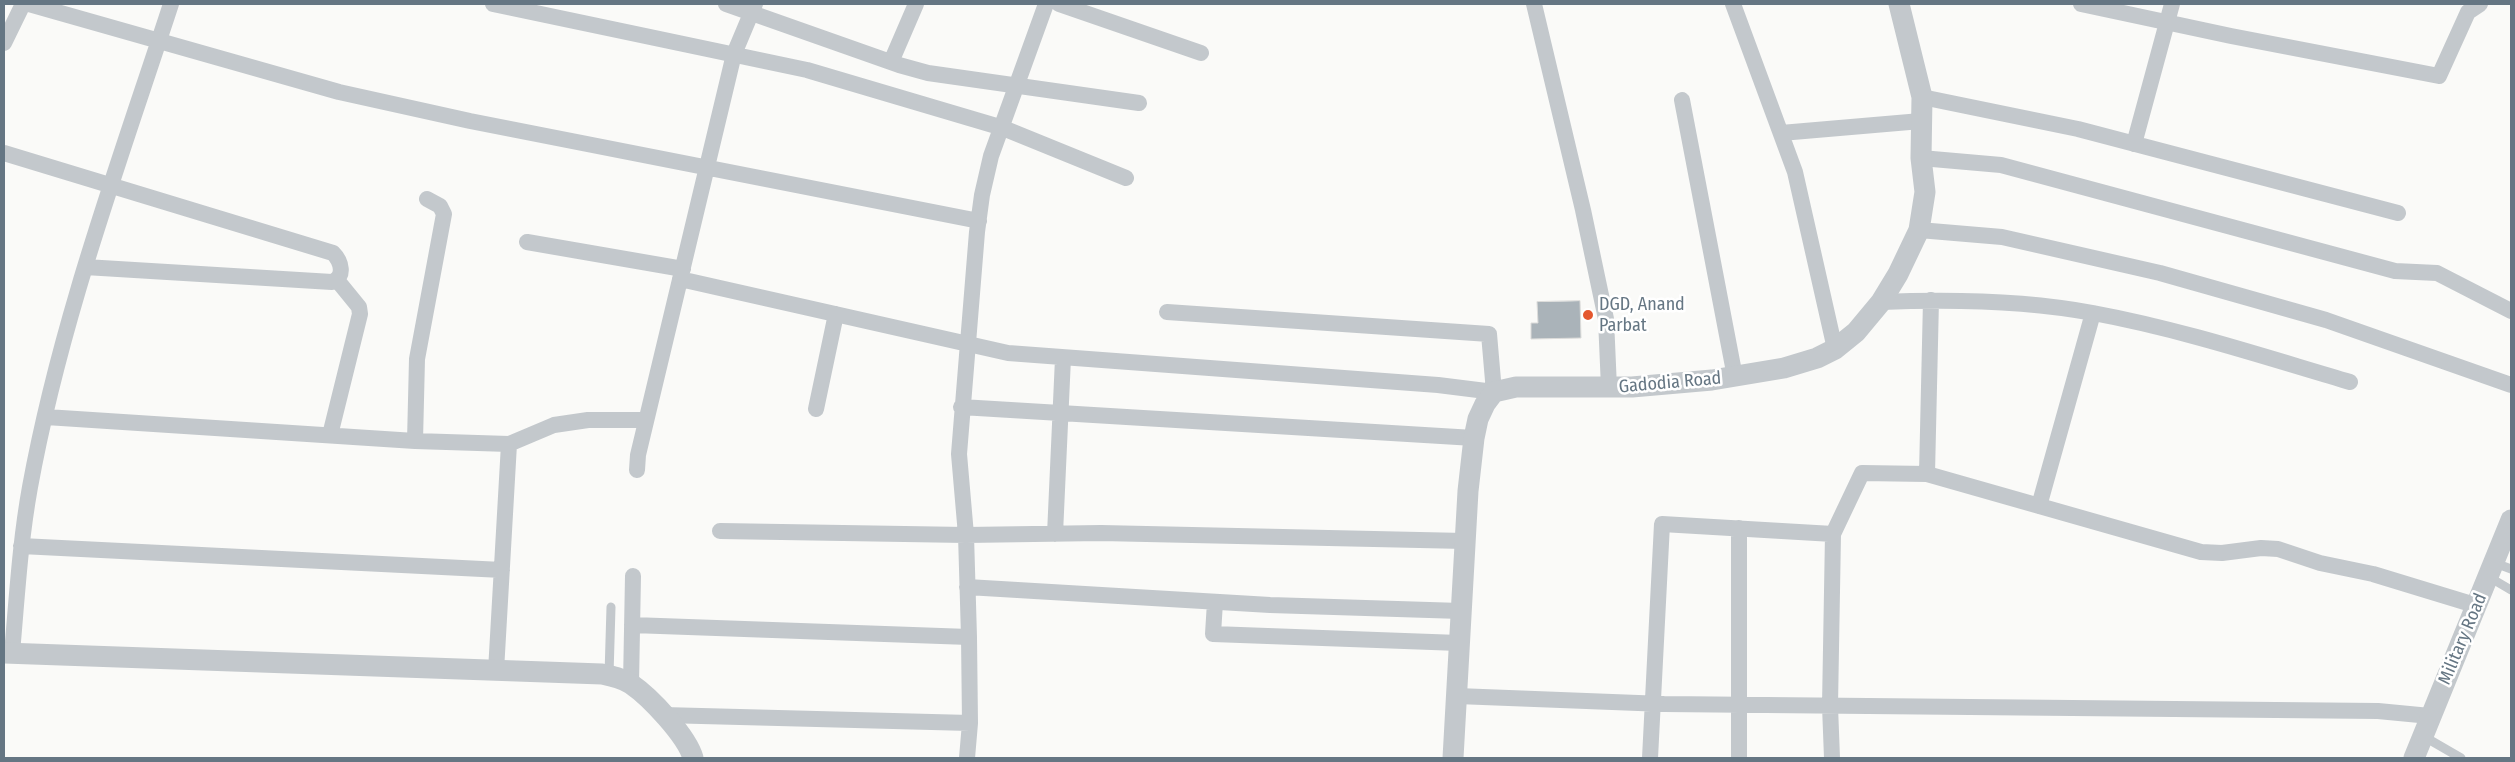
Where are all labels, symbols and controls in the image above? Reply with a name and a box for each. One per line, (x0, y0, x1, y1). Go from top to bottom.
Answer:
place label: DGD, Anand Parbat (1599, 294, 1685, 336)
marker: DGD, Anand Parbat (1581, 308, 1595, 322)
street label: Gadodia Road (1618, 368, 1722, 398)
street label: Military Road (2434, 590, 2492, 688)

